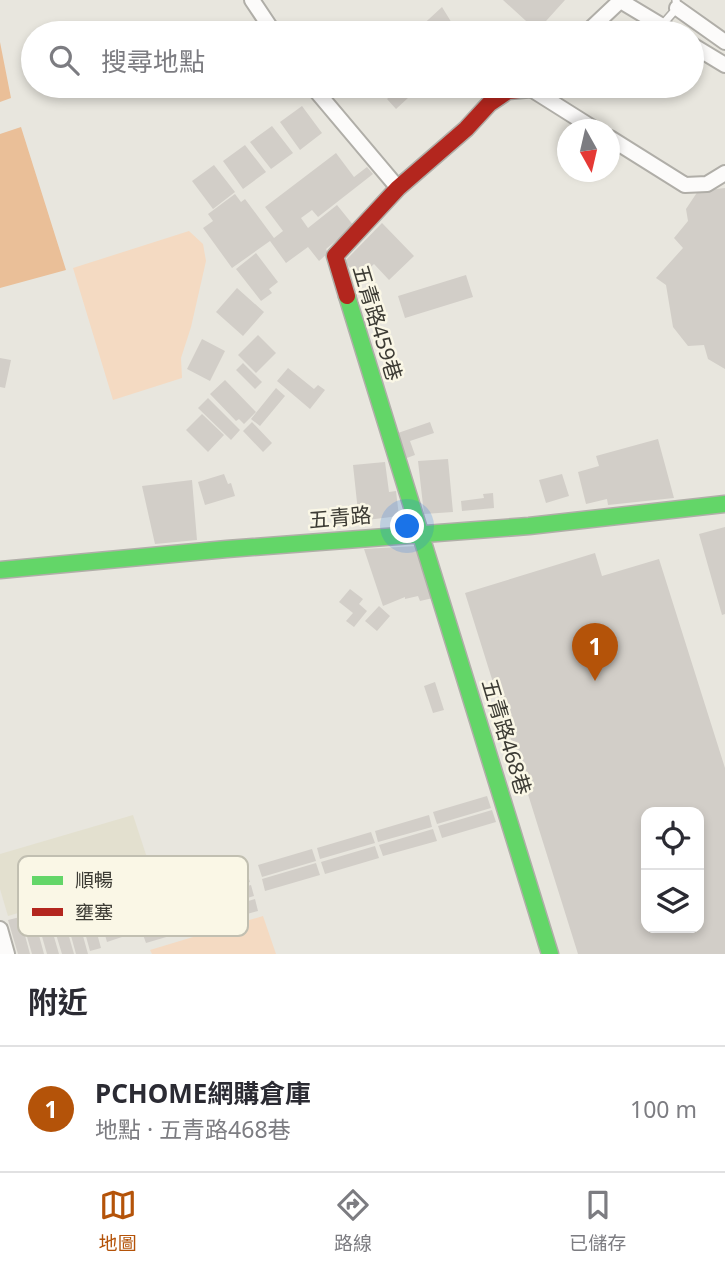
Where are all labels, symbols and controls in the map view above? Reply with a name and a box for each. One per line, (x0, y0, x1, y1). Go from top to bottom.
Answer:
search box (21, 21, 704, 98)
icon: search (45, 41, 83, 79)
text: 搜尋地點 (101, 43, 205, 79)
north arrow (557, 119, 620, 182)
street label: 五青路459巷 (347, 261, 409, 384)
street label: 五青路 (307, 500, 373, 534)
your location (390, 509, 424, 543)
pin: 1 (572, 623, 618, 681)
street label: 五青路468巷 (476, 675, 538, 798)
map controls (641, 807, 704, 933)
button: locate (641, 807, 704, 870)
legend (18, 856, 248, 936)
text: 順暢 (75, 867, 113, 893)
button: layers (641, 870, 704, 933)
text: 壅塞 (75, 899, 113, 925)
text: 附近 (28, 981, 88, 1022)
text: PCHOME網購倉庫 (95, 1075, 311, 1111)
text: 1 (44, 1093, 58, 1125)
text: 100 m (630, 1093, 697, 1125)
text: 地點 · 五青路468巷 (95, 1113, 291, 1145)
tab: 地圖 (99, 1186, 137, 1256)
tab: 路線 (334, 1186, 372, 1256)
tab: 已儲存 (569, 1186, 626, 1256)

